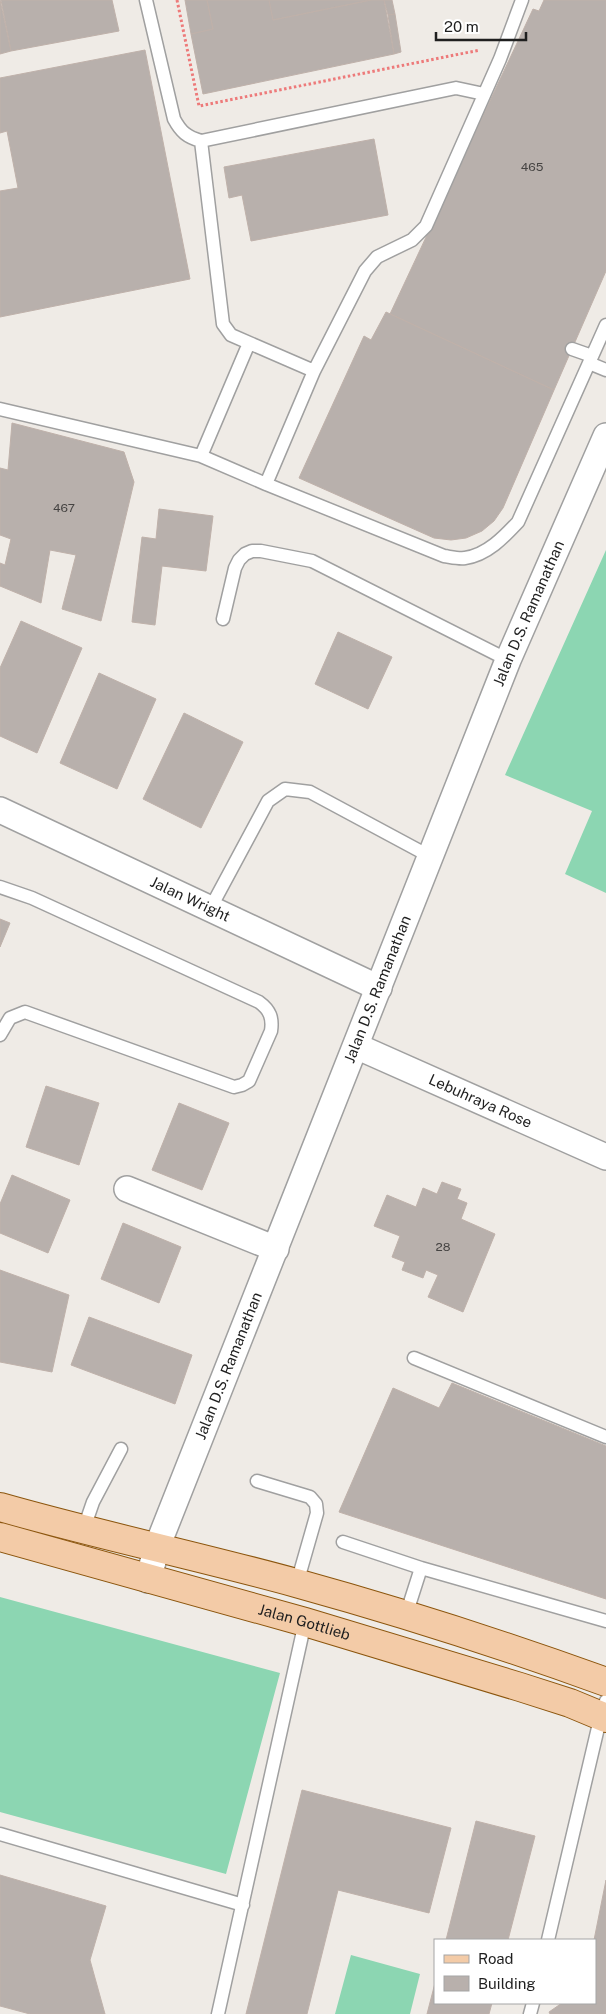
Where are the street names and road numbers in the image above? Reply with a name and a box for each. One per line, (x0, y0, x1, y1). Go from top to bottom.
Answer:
street label: Jalan D.S. Ramanathan (489, 538, 567, 689)
street label: Jalan Wright (148, 873, 233, 925)
street label: Jalan D.S. Ramanathan (340, 913, 414, 1065)
street label: Lebuhraya Rose (426, 1070, 535, 1131)
street label: Jalan D.S. Ramanathan (191, 1289, 265, 1442)
street label: Jalan Gottlieb (257, 1600, 352, 1643)

